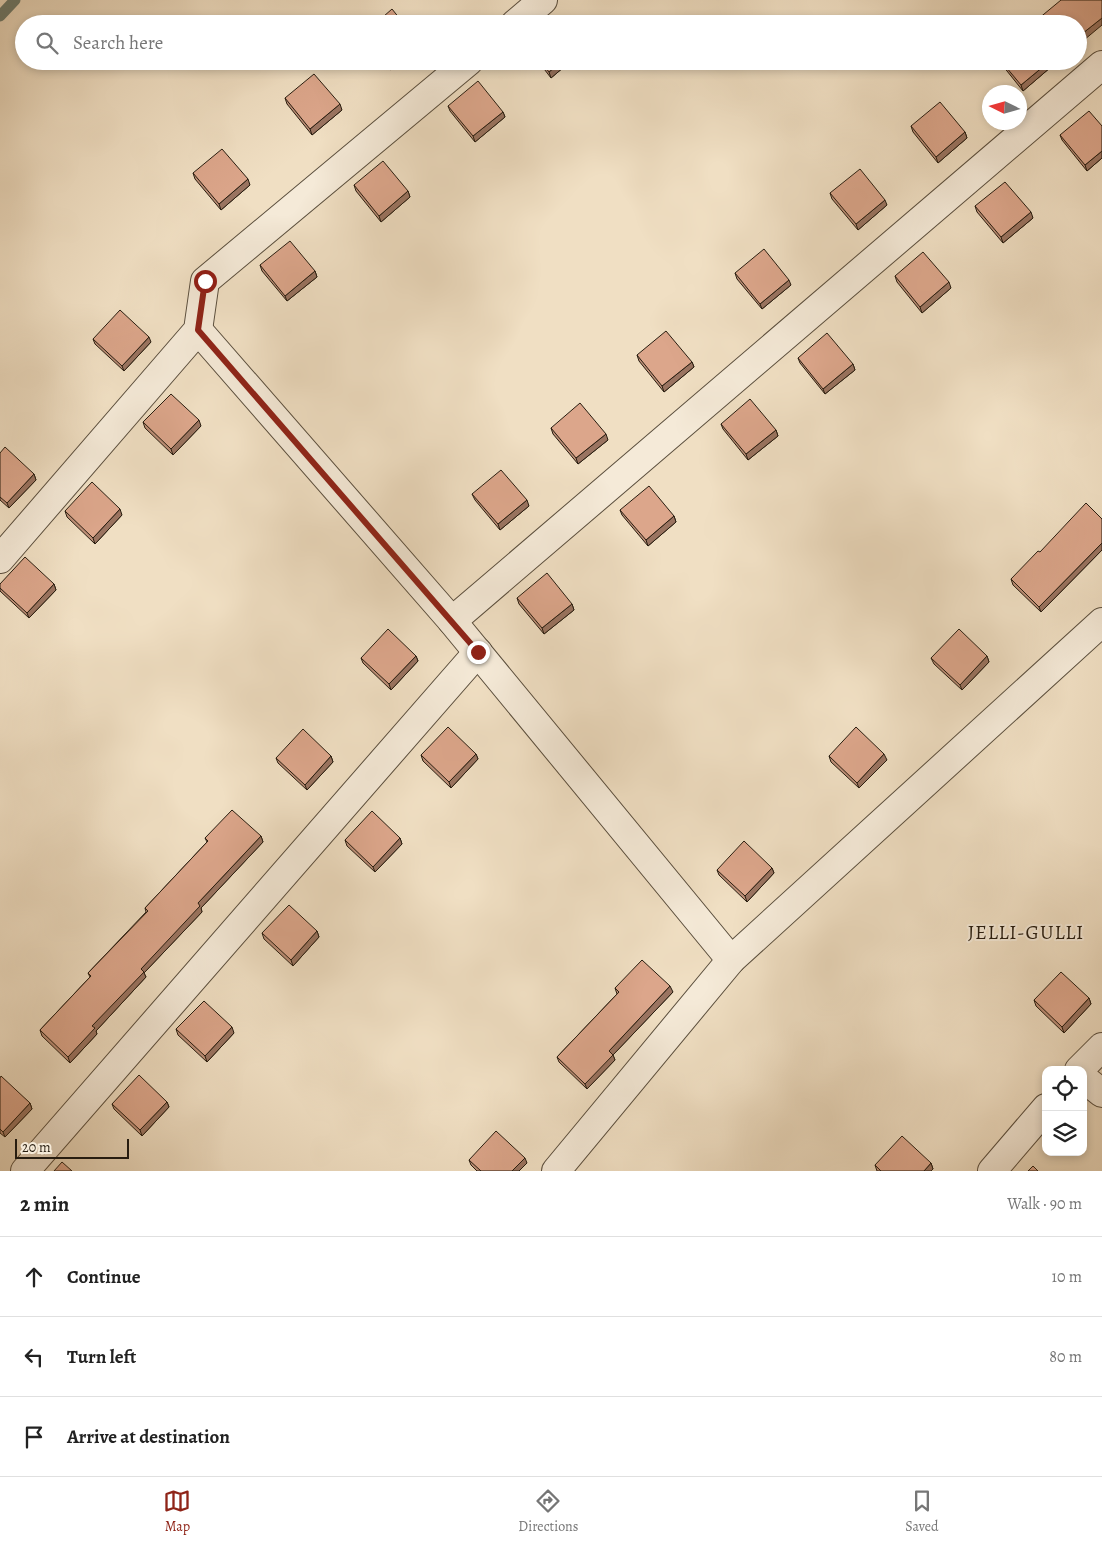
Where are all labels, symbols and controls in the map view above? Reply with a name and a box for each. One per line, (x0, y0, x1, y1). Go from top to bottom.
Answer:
search box (15, 15, 1087, 70)
icon: search (33, 29, 61, 57)
text: Search here (73, 30, 163, 56)
north arrow (982, 85, 1027, 130)
route start (194, 270, 217, 293)
route end (467, 641, 490, 664)
district label: JELLI-GULLI (968, 919, 1084, 946)
map controls (1042, 1066, 1087, 1156)
button: locate (1042, 1066, 1087, 1111)
button: layers (1042, 1111, 1087, 1156)
scale bar (15, 1136, 129, 1159)
text: 20 m (22, 1138, 51, 1157)
text: 2 min (20, 1190, 69, 1218)
text: Walk · 90 m (1007, 1193, 1082, 1215)
icon: ahead (20, 1263, 48, 1291)
text: Continue (67, 1264, 141, 1290)
text: 10 m (1052, 1266, 1082, 1288)
icon: left (20, 1343, 48, 1371)
text: Turn left (67, 1344, 136, 1370)
text: 80 m (1049, 1346, 1082, 1368)
icon: arrive (20, 1423, 48, 1451)
text: Arrive at destination (67, 1424, 230, 1450)
tab: Map (163, 1487, 191, 1536)
tab: Directions (518, 1487, 578, 1536)
tab: Saved (905, 1487, 939, 1536)

